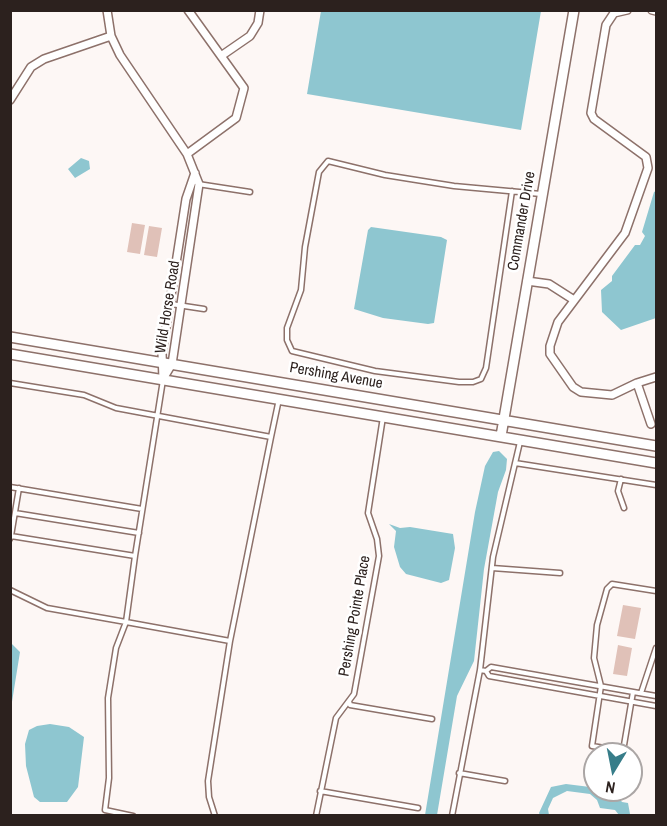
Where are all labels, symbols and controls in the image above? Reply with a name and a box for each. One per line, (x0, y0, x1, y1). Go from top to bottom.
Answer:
street label: Commander Drive (504, 170, 540, 272)
street label: Wild Horse Road (152, 259, 184, 355)
street label: Pershing Avenue (288, 359, 384, 393)
street label: Pershing Pointe Place (336, 554, 374, 678)
north arrow (583, 742, 643, 802)
text: N (604, 776, 617, 799)

